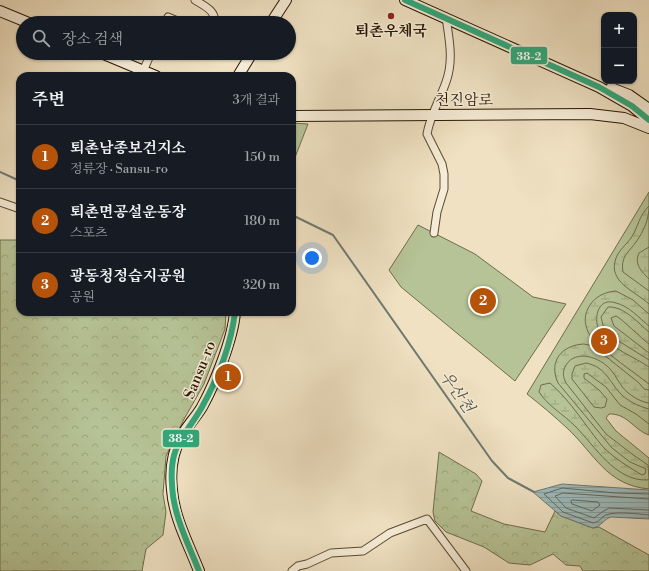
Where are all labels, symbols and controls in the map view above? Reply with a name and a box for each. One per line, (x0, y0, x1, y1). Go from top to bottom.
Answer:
marker: 퇴촌우체국 (386, 11, 396, 21)
map controls (601, 12, 637, 84)
button: + (601, 12, 637, 48)
search box (16, 16, 296, 60)
place label: 퇴촌우체국 (355, 22, 427, 41)
icon: search (30, 27, 52, 49)
text: 장소 검색 (62, 30, 123, 49)
line badge: 38-2 (510, 46, 548, 65)
button: − (601, 48, 637, 84)
text: 38-2 (517, 50, 542, 64)
text: 주변 (32, 89, 65, 111)
street label: 천진암로 (435, 91, 493, 110)
text: 3개 결과 (232, 92, 280, 108)
text: 퇴촌남종보건지소 (70, 139, 186, 158)
text: 1 (42, 149, 48, 165)
text: 150 m (245, 149, 280, 165)
text: 정류장 · Sansu-ro (70, 161, 168, 177)
text: 퇴촌면공설운동장 (70, 203, 186, 222)
text: 2 (41, 213, 49, 229)
text: 180 m (244, 213, 280, 229)
text: 스포츠 (70, 225, 108, 241)
your location (302, 248, 322, 268)
text: 광동청정습지공원 (70, 267, 186, 286)
text: 3 (41, 277, 49, 293)
text: 320 m (243, 277, 280, 293)
pin: 2 (470, 286, 496, 316)
text: 공원 (70, 289, 95, 305)
pin: 3 (591, 326, 617, 356)
street label: Sansu-ro (180, 338, 220, 402)
pin: 1 (215, 362, 241, 392)
water label: 우산천 (436, 367, 479, 418)
line badge: 38-2 (162, 429, 200, 448)
text: 38-2 (169, 432, 194, 446)

